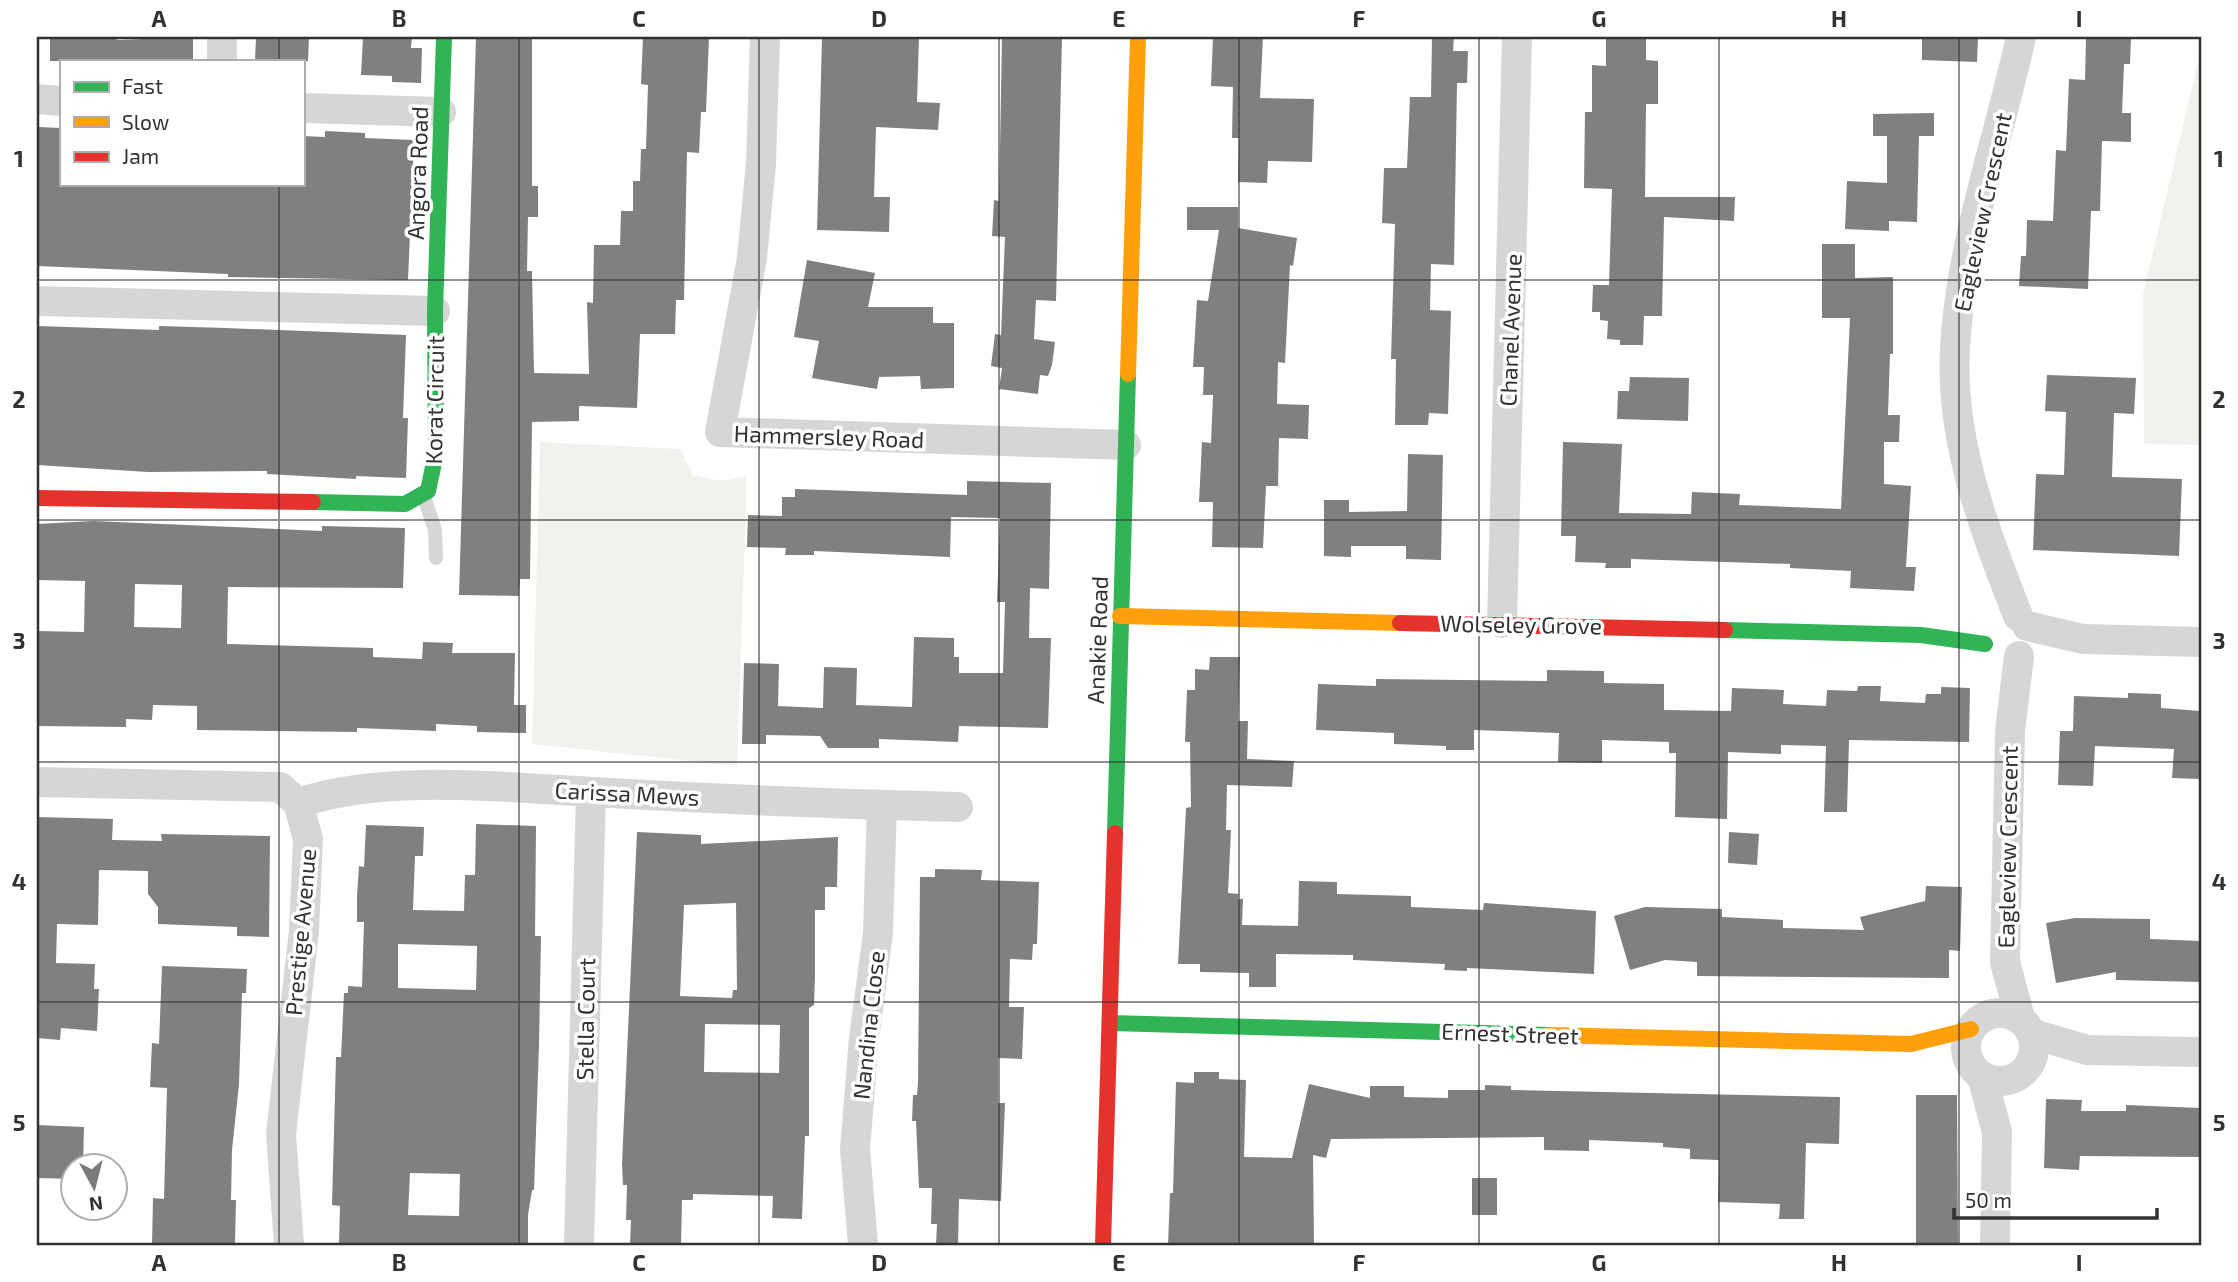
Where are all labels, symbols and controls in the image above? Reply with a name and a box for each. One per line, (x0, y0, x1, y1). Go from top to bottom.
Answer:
text: A (151, 4, 167, 32)
text: B (392, 4, 406, 32)
text: C (632, 4, 646, 32)
text: D (871, 4, 887, 32)
text: E (1112, 4, 1126, 32)
text: F (1353, 4, 1366, 32)
text: G (1592, 4, 1606, 32)
text: H (1831, 4, 1847, 32)
text: I (2076, 4, 2082, 32)
legend (60, 60, 304, 186)
text: Fast (122, 73, 163, 98)
street label: Angora Road (401, 106, 433, 240)
text: Slow (122, 109, 169, 134)
street label: Eagleview Crescent (1947, 110, 2017, 314)
text: Jam (122, 143, 159, 168)
text: 1 (14, 144, 24, 172)
text: 1 (2214, 144, 2224, 172)
street label: Chanel Avenue (1493, 253, 1527, 407)
street label: Korat Circuit (419, 335, 449, 465)
text: 2 (12, 385, 26, 413)
text: 2 (2212, 385, 2226, 413)
street label: Hammersley Road (733, 419, 925, 453)
street label: Anakie Road (1081, 575, 1113, 705)
street label: Wolseley Grove (1440, 609, 1602, 639)
text: 3 (12, 626, 26, 654)
text: 3 (2212, 626, 2226, 654)
street label: Eagleview Crescent (1991, 745, 2023, 949)
street label: Carissa Mews (554, 775, 700, 811)
street label: Prestige Avenue (279, 847, 321, 1017)
text: 4 (12, 867, 26, 895)
text: 4 (2212, 867, 2226, 895)
street label: Nandina Close (846, 949, 890, 1101)
street label: Stella Court (570, 957, 600, 1081)
street label: Ernest Street (1441, 1017, 1579, 1049)
text: 5 (13, 1108, 25, 1136)
text: 5 (2213, 1108, 2225, 1136)
north arrow (60, 1152, 130, 1222)
scale bar (1954, 1177, 2158, 1221)
text: 50 m (1965, 1187, 2012, 1212)
text: N (88, 1192, 104, 1217)
text: A (151, 1248, 167, 1276)
text: B (392, 1248, 406, 1276)
text: C (632, 1248, 646, 1276)
text: D (871, 1248, 887, 1276)
text: E (1112, 1248, 1126, 1276)
text: F (1353, 1248, 1366, 1276)
text: G (1592, 1248, 1606, 1276)
text: H (1831, 1248, 1847, 1276)
text: I (2076, 1248, 2082, 1276)

